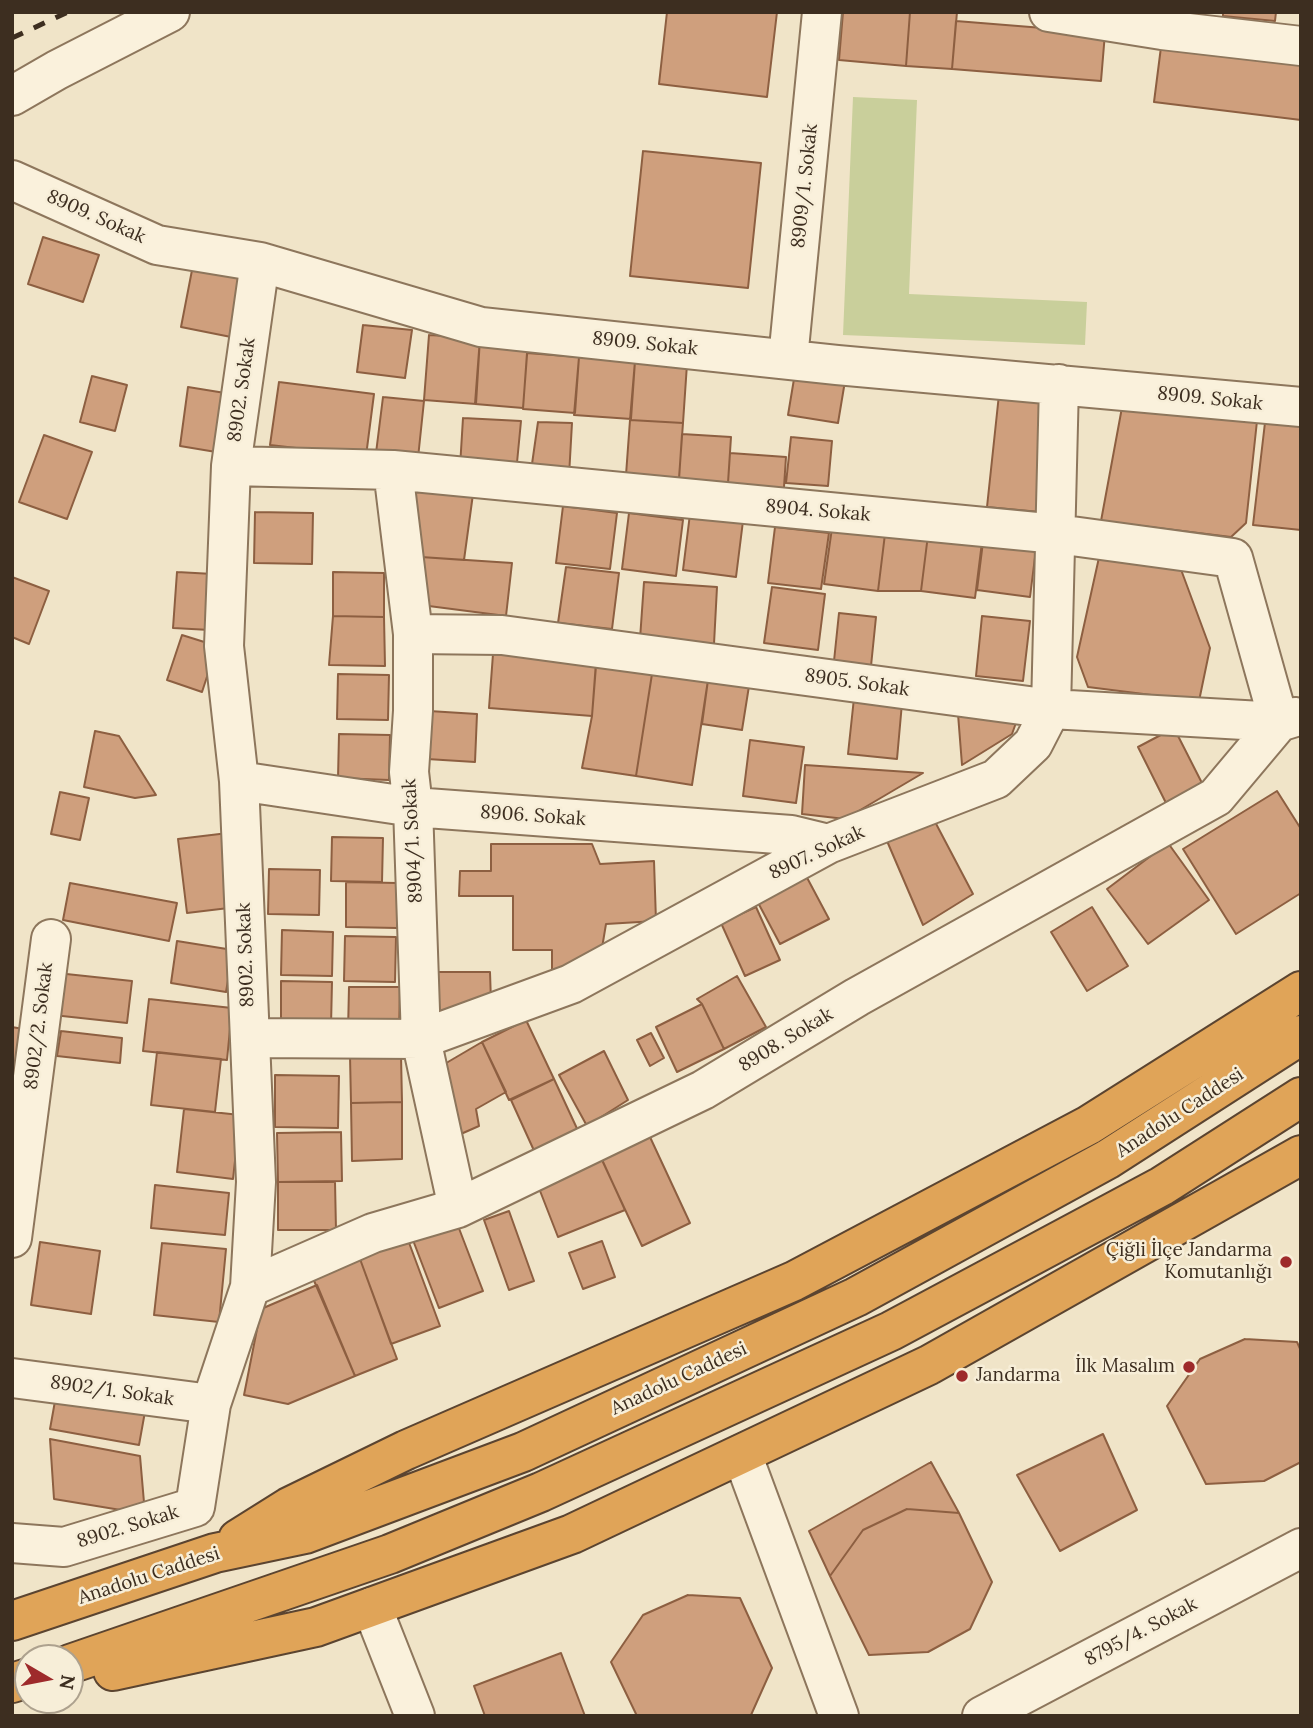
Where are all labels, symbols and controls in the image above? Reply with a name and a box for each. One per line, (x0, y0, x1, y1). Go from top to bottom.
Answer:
street label: 8909/1. Sokak (787, 123, 823, 249)
street label: 8909. Sokak (43, 185, 149, 249)
street label: 8909. Sokak (591, 327, 699, 361)
street label: 8902. Sokak (223, 336, 261, 444)
street label: 8909. Sokak (1156, 382, 1264, 416)
street label: 8904. Sokak (765, 495, 871, 527)
street label: 8905. Sokak (803, 664, 911, 702)
street label: 8904/1. Sokak (398, 778, 428, 904)
street label: 8906. Sokak (479, 801, 587, 831)
street label: 8907. Sokak (766, 821, 868, 885)
street label: 8902. Sokak (233, 902, 259, 1008)
street label: 8902/2. Sokak (20, 961, 58, 1091)
street label: 8908. Sokak (735, 1003, 837, 1077)
street label: Anadolu Caddesi (1112, 1063, 1248, 1163)
place label: Çiğli İlçe Jandarma Komutanlığı (1106, 1240, 1272, 1284)
marker: Çiğli İlçe Jandarma Komutanlığı (1278, 1254, 1294, 1270)
street label: Anadolu Caddesi (607, 1338, 751, 1420)
place label: İlk Masalım (1075, 1356, 1175, 1378)
marker: İlk Masalım (1181, 1359, 1197, 1375)
place label: Jandarma (976, 1365, 1060, 1387)
marker: Jandarma (954, 1368, 970, 1384)
street label: 8902/1. Sokak (49, 1371, 175, 1411)
street label: 8902. Sokak (74, 1501, 182, 1553)
street label: Anadolu Caddesi (75, 1542, 223, 1610)
street label: 8795/4. Sokak (1081, 1593, 1201, 1671)
north arrow (14, 1644, 84, 1714)
text: N (55, 1673, 81, 1692)

